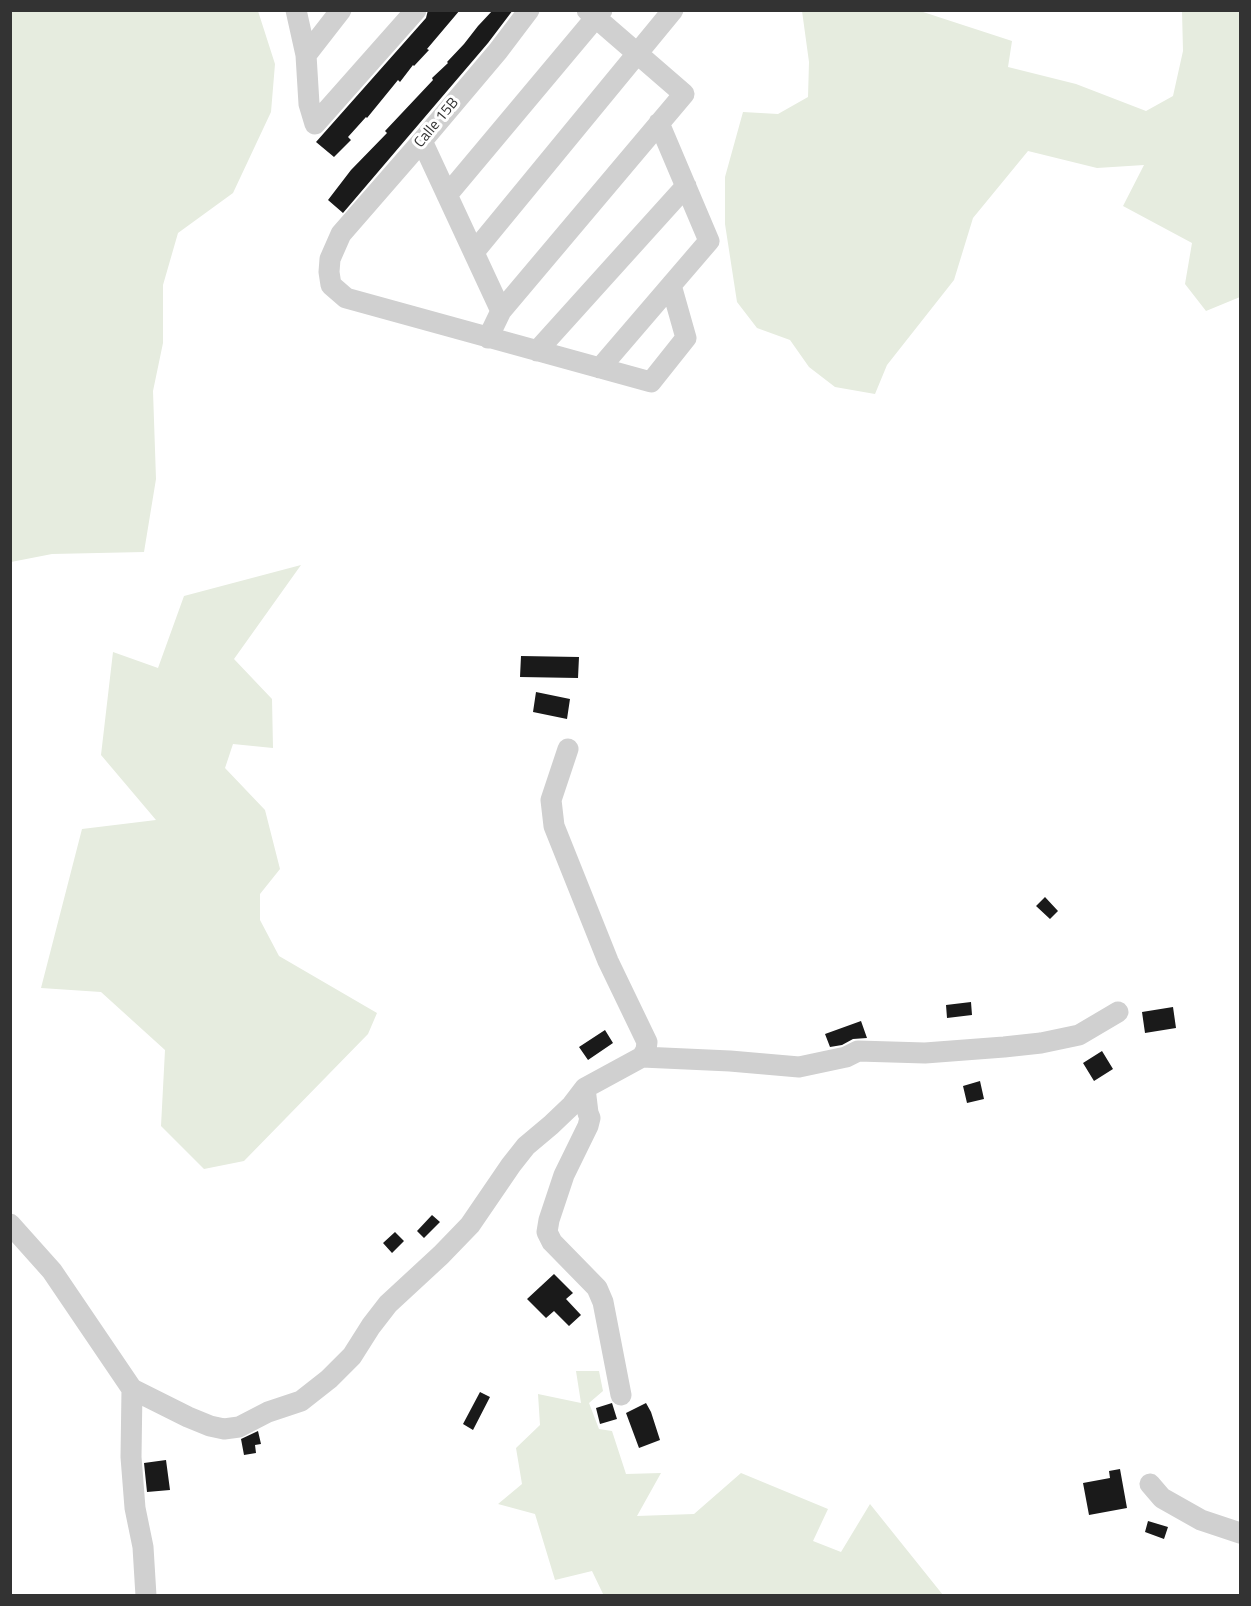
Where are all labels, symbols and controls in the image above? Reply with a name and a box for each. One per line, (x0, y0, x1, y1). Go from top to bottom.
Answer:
street label: Calle 15B (411, 94, 463, 152)

